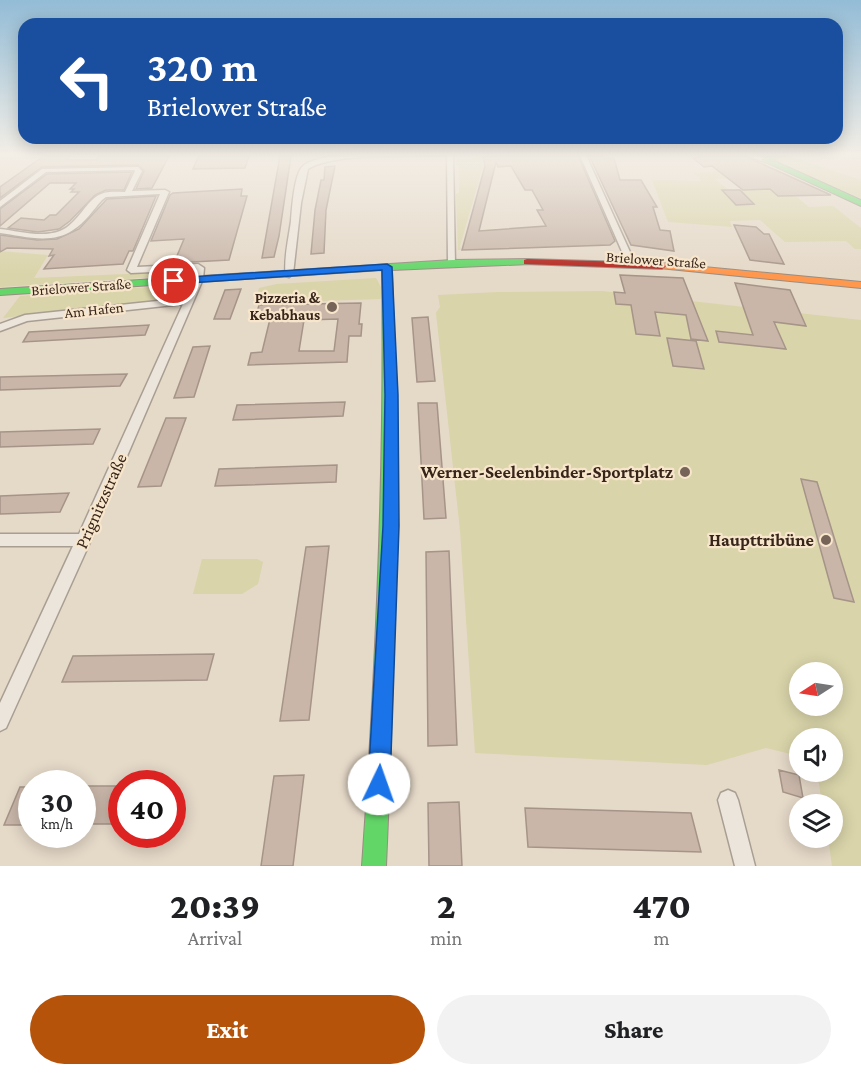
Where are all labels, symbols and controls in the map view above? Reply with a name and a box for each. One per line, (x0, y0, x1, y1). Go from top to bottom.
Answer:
icon: left (48, 42, 126, 120)
text: 320 m (147, 43, 258, 90)
text: Brielower Straße (147, 92, 327, 122)
street label: Brielower Straße (606, 249, 707, 271)
pin (148, 255, 199, 306)
icon: arrive (157, 264, 190, 297)
street label: Brielower Straße (31, 276, 132, 298)
place label: Pizzeria & Kebabhaus (250, 290, 321, 323)
street label: Am Hafen (64, 299, 124, 321)
marker: Pizzeria & Kebabhaus (325, 300, 339, 314)
street label: Prignitzstraße (71, 450, 131, 552)
place label: Werner-Seelenbinder-Sportplatz (420, 462, 673, 482)
marker: Werner-Seelenbinder-Sportplatz (678, 465, 692, 479)
place label: Haupttribüne (709, 530, 814, 550)
marker: Haupttribüne (819, 533, 833, 547)
north arrow (789, 662, 843, 716)
map controls (789, 662, 843, 848)
button: sound (789, 728, 843, 782)
position arrow (347, 752, 411, 816)
speed limit sign: 40 (108, 770, 186, 848)
text: 30 (41, 785, 73, 818)
button: layers (789, 794, 843, 848)
text: km/h (41, 816, 73, 832)
text: 20:39 (170, 886, 260, 926)
text: 2 (437, 886, 456, 926)
text: 470 (632, 886, 691, 926)
text: Arrival (188, 927, 242, 949)
text: min (430, 927, 462, 949)
text: m (654, 927, 670, 949)
button: Exit (30, 995, 425, 1064)
button: Share (437, 995, 831, 1064)

